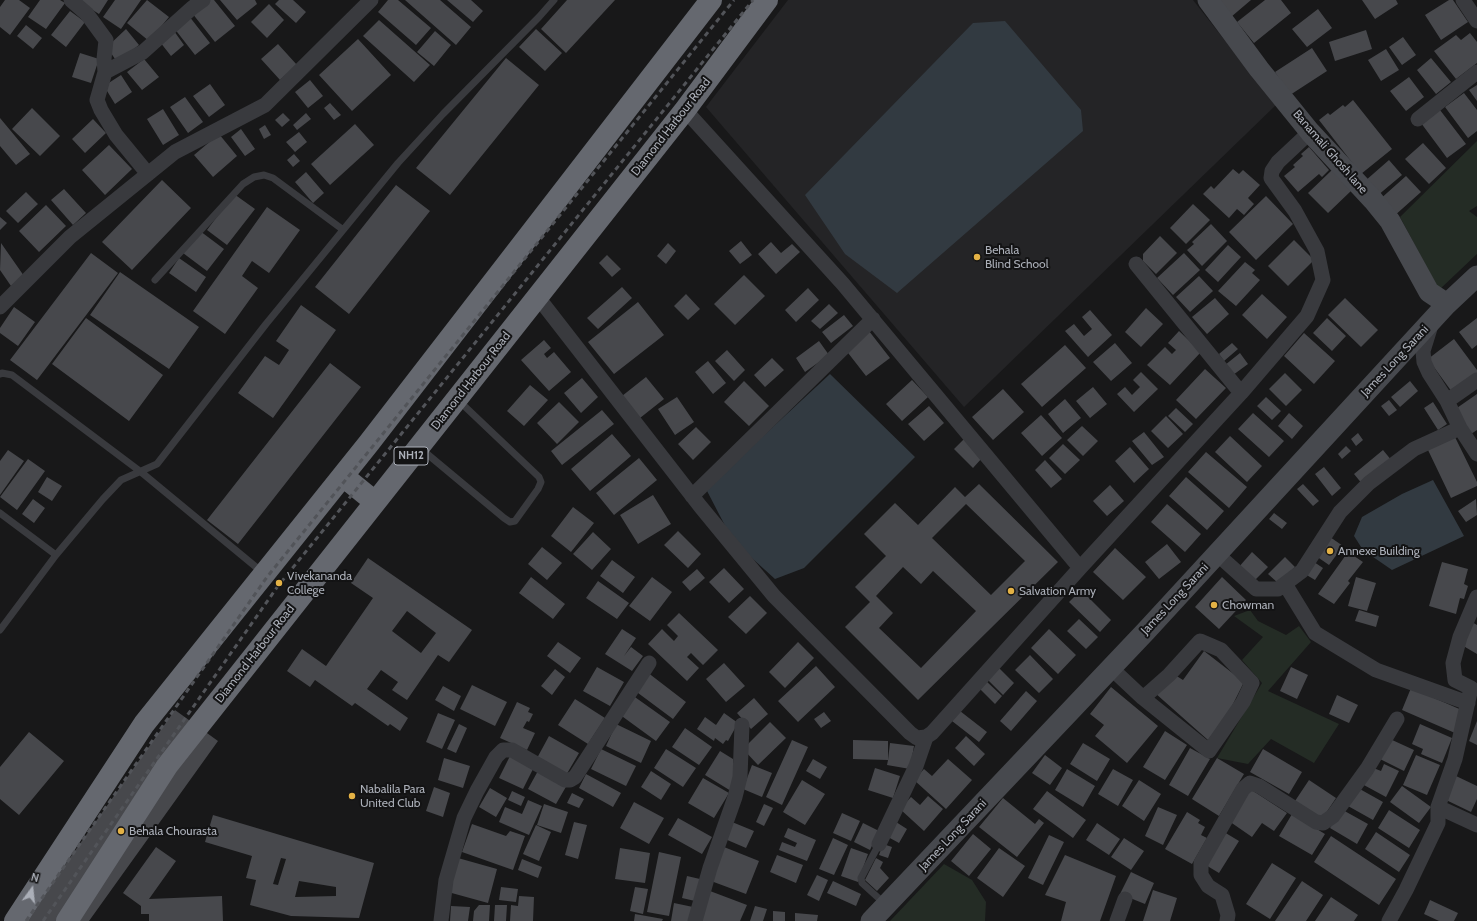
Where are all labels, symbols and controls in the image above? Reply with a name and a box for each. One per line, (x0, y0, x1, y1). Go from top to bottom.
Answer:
street label: Diamond Harbour Road (628, 75, 714, 179)
street label: Banamali Ghosh lane (1290, 107, 1370, 197)
place label: Behala Blind School (985, 243, 1049, 271)
marker: Behala Blind School (972, 252, 982, 262)
street label: James Long Sarani (1358, 322, 1432, 400)
street label: Diamond Harbour Road (428, 329, 514, 433)
road number: NH12 (394, 447, 428, 465)
place label: Annexe Building (1338, 544, 1420, 558)
marker: Annexe Building (1325, 546, 1335, 556)
street label: James Long Sarani (1138, 560, 1212, 638)
place label: Vivekananda College (287, 569, 352, 597)
marker: Vivekananda College (274, 578, 284, 588)
place label: Salvation Army (1019, 584, 1096, 598)
marker: Salvation Army (1006, 586, 1016, 596)
place label: Chowman (1222, 598, 1274, 612)
marker: Chowman (1209, 600, 1219, 610)
street label: Diamond Harbour Road (212, 602, 298, 706)
place label: Nabalila Para United Club (360, 782, 425, 810)
marker: Nabalila Para United Club (347, 791, 357, 801)
street label: James Long Sarani (916, 796, 990, 874)
place label: Behala Chourasta (129, 824, 217, 838)
marker: Behala Chourasta (116, 826, 126, 836)
north arrow (12, 869, 52, 909)
text: N (30, 870, 41, 885)

